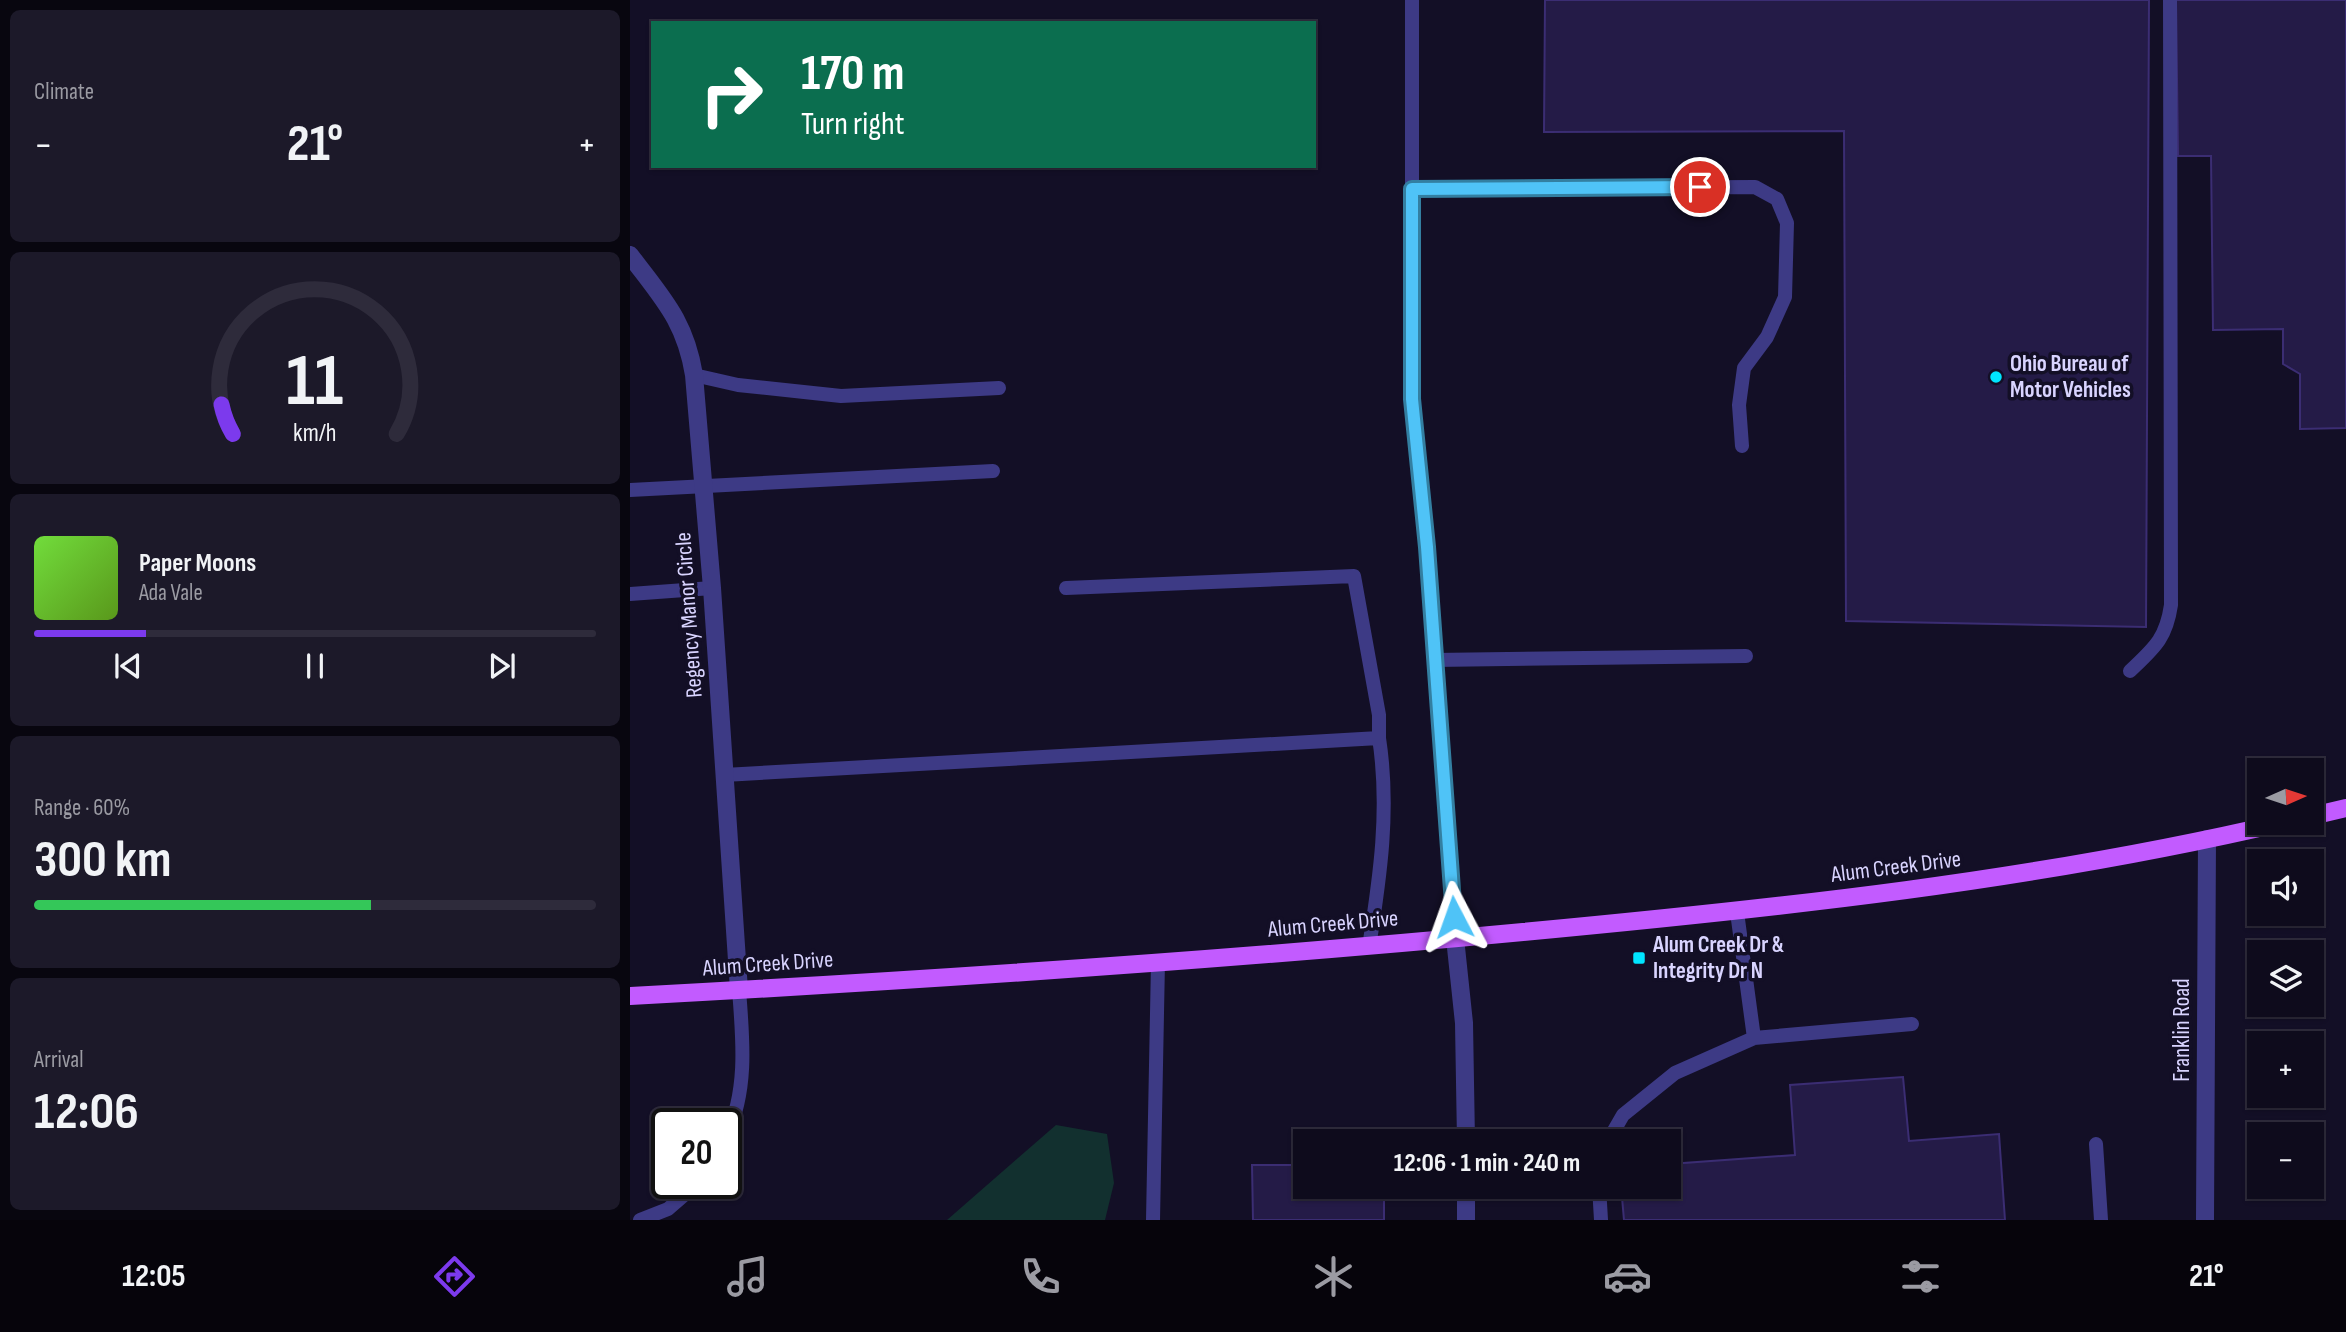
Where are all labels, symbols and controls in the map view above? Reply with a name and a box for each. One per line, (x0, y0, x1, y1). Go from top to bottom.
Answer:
text: 170 m (801, 45, 905, 104)
icon: right (686, 49, 777, 140)
text: Climate (34, 78, 94, 106)
text: Turn right (801, 105, 905, 144)
text: 21° (287, 113, 343, 176)
text: − (34, 123, 53, 168)
text: + (577, 123, 596, 168)
pin (1670, 157, 1730, 217)
icon: arrive (1681, 168, 1719, 206)
text: 11 (286, 338, 344, 426)
place label: Ohio Bureau of Motor Vehicles (2010, 350, 2131, 404)
marker: Ohio Bureau of Motor Vehicles (1988, 369, 2004, 385)
text: km/h (293, 418, 337, 449)
street label: Regency Manor Circle (669, 531, 709, 699)
text: Paper Moons (139, 548, 256, 579)
text: Ada Vale (139, 579, 203, 607)
icon: previous (109, 647, 147, 685)
icon: pause (296, 647, 334, 685)
icon: next (483, 647, 521, 685)
north arrow (2247, 758, 2324, 835)
map controls (2247, 758, 2324, 1199)
text: Range · 60% (34, 794, 130, 822)
text: 300 km (34, 829, 171, 892)
street label: Alum Creek Drive (1828, 845, 1963, 889)
button: sound (2247, 849, 2324, 926)
position arrow (1417, 880, 1491, 954)
street label: Alum Creek Drive (1266, 904, 1399, 944)
place label: Alum Creek Dr & Integrity Dr N (1652, 931, 1785, 985)
button: layers (2247, 940, 2324, 1017)
street label: Alum Creek Drive (701, 945, 834, 983)
marker: Alum Creek Dr & Integrity Dr N (1631, 950, 1647, 966)
street label: Franklin Road (2168, 978, 2196, 1082)
button: + (2247, 1031, 2324, 1108)
text: Arrival (34, 1046, 83, 1074)
text: 12:06 (34, 1081, 139, 1144)
speed limit sign: 20 (651, 1108, 742, 1199)
button: − (2247, 1122, 2324, 1199)
text: 12:06 · 1 min · 240 m (1394, 1148, 1580, 1179)
icon: directions (430, 1252, 479, 1301)
icon: music (723, 1252, 772, 1301)
icon: phone (1016, 1252, 1065, 1301)
icon: climate (1309, 1252, 1358, 1301)
icon: car (1603, 1252, 1652, 1301)
icon: filters (1896, 1252, 1945, 1301)
text: 12:05 (122, 1257, 185, 1296)
text: 21° (2189, 1257, 2224, 1296)

